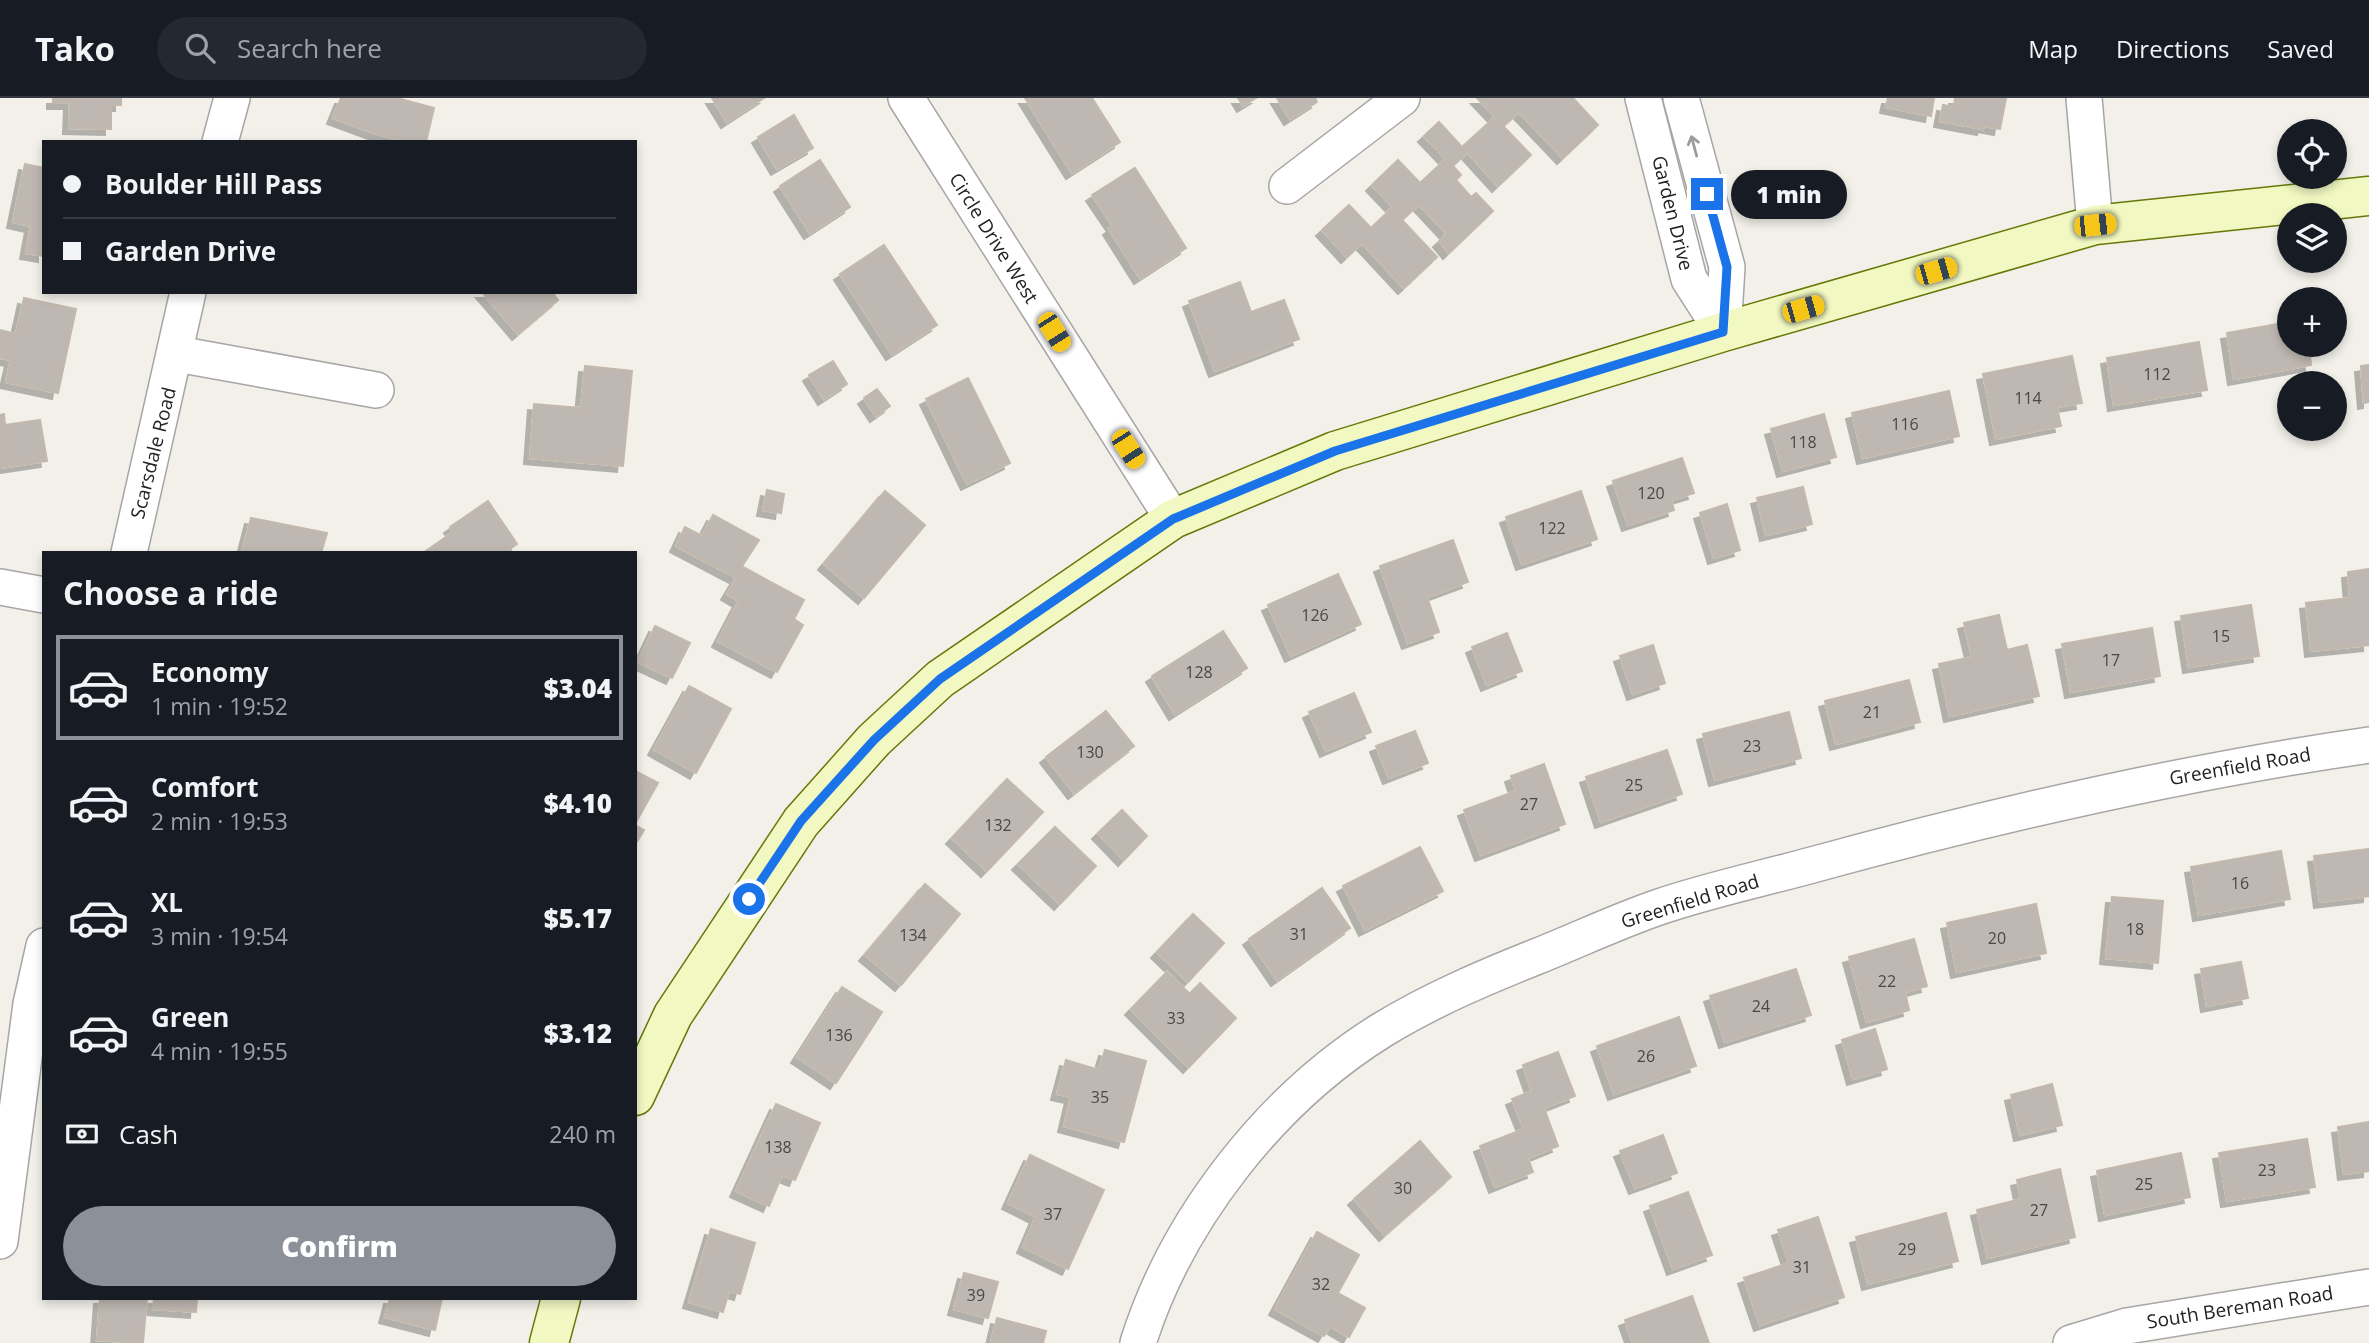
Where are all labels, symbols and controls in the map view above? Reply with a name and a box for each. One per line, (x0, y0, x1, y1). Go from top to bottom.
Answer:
search box (157, 17, 647, 80)
text: Tako (35, 26, 115, 71)
icon: search (181, 29, 219, 67)
text: Search here (237, 30, 382, 66)
text: Map (2028, 32, 2078, 65)
text: Directions (2116, 32, 2229, 65)
text: Saved (2267, 32, 2334, 65)
map controls (2277, 119, 2347, 441)
button: locate (2277, 119, 2347, 189)
one-way arrow (1687, 135, 1700, 158)
street label: Garden Drive (1646, 153, 1700, 273)
text: Boulder Hill Pass (105, 166, 322, 202)
street label: Circle Drive West (943, 168, 1045, 308)
callout: 1 min (1732, 170, 1847, 218)
route end (1691, 178, 1723, 210)
text: 1 min (1756, 178, 1822, 210)
button: layers (2277, 203, 2347, 273)
car (2074, 212, 2117, 238)
text: Garden Drive (105, 233, 276, 269)
car (1913, 255, 1960, 287)
button: + (2277, 287, 2347, 357)
car (1780, 293, 1827, 325)
car (1034, 309, 1075, 355)
house number: 112 (2143, 363, 2171, 385)
button: − (2277, 371, 2347, 441)
street label: Scarsdale Road (124, 384, 182, 522)
house number: 114 (2014, 387, 2042, 409)
house number: 116 (1891, 413, 1919, 435)
car (1108, 426, 1149, 472)
house number: 118 (1789, 431, 1817, 453)
house number: 120 (1637, 482, 1665, 504)
house number: 122 (1538, 517, 1566, 539)
text: Choose a ride (63, 571, 278, 614)
house number: 126 (1301, 604, 1329, 626)
house number: 15 (2212, 625, 2230, 647)
house number: 17 (2102, 649, 2120, 671)
text: Economy (151, 654, 269, 690)
icon: car (67, 656, 130, 719)
house number: 128 (1185, 661, 1213, 683)
text: $3.04 (544, 670, 612, 706)
text: 1 min · 19:52 (151, 690, 288, 722)
house number: 21 (1863, 701, 1881, 723)
house number: 23 (1743, 735, 1761, 757)
house number: 130 (1076, 741, 1104, 763)
street label: Greenfield Road (2167, 741, 2313, 791)
text: Comfort (151, 769, 258, 805)
icon: car (67, 771, 130, 834)
house number: 25 (1625, 774, 1643, 796)
text: $4.10 (544, 785, 612, 821)
house number: 27 (1520, 793, 1538, 815)
text: 2 min · 19:53 (151, 805, 288, 837)
house number: 132 (984, 814, 1012, 836)
street label: Greenfield Road (1618, 868, 1762, 934)
house number: 16 (2231, 872, 2249, 894)
route start (733, 883, 765, 915)
text: XL (151, 884, 183, 920)
icon: car (67, 886, 130, 949)
text: $5.17 (544, 900, 612, 936)
house number: 18 (2126, 918, 2144, 940)
text: 3 min · 19:54 (151, 920, 288, 952)
house number: 31 (1290, 923, 1308, 945)
house number: 134 (899, 924, 927, 946)
house number: 20 (1988, 927, 2006, 949)
house number: 22 (1878, 970, 1896, 992)
house number: 24 (1752, 995, 1770, 1017)
text: Green (151, 999, 229, 1035)
icon: car (67, 1001, 130, 1064)
house number: 33 (1167, 1007, 1185, 1029)
text: $3.12 (544, 1015, 612, 1051)
house number: 136 (825, 1024, 853, 1046)
text: 4 min · 19:55 (151, 1035, 288, 1067)
house number: 26 (1637, 1045, 1655, 1067)
house number: 35 (1091, 1086, 1109, 1108)
icon: cash (63, 1115, 101, 1153)
text: Cash (119, 1116, 178, 1152)
text: 240 m (549, 1118, 616, 1150)
house number: 138 (764, 1136, 792, 1158)
house number: 23 (2258, 1159, 2276, 1181)
house number: 25 (2135, 1173, 2153, 1195)
house number: 30 (1394, 1177, 1412, 1199)
house number: 27 (2030, 1199, 2048, 1221)
house number: 37 (1044, 1203, 1062, 1225)
button: Confirm (63, 1206, 616, 1286)
house number: 29 (1898, 1238, 1916, 1260)
house number: 31 (1793, 1256, 1811, 1278)
house number: 32 (1312, 1273, 1330, 1295)
street label: South Bereman Road (2145, 1279, 2335, 1335)
house number: 39 (967, 1284, 985, 1306)

